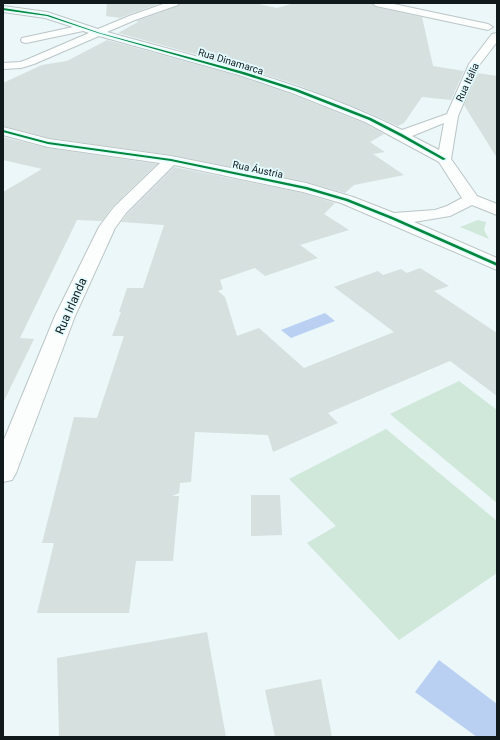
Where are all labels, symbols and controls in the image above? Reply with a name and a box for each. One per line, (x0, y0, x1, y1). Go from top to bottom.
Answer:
street label: Rua Dinamarca (197, 46, 265, 77)
street label: Rua Itália (454, 61, 481, 103)
street label: Rua Áustria (232, 158, 284, 180)
street label: Rua Irlanda (52, 276, 90, 336)

